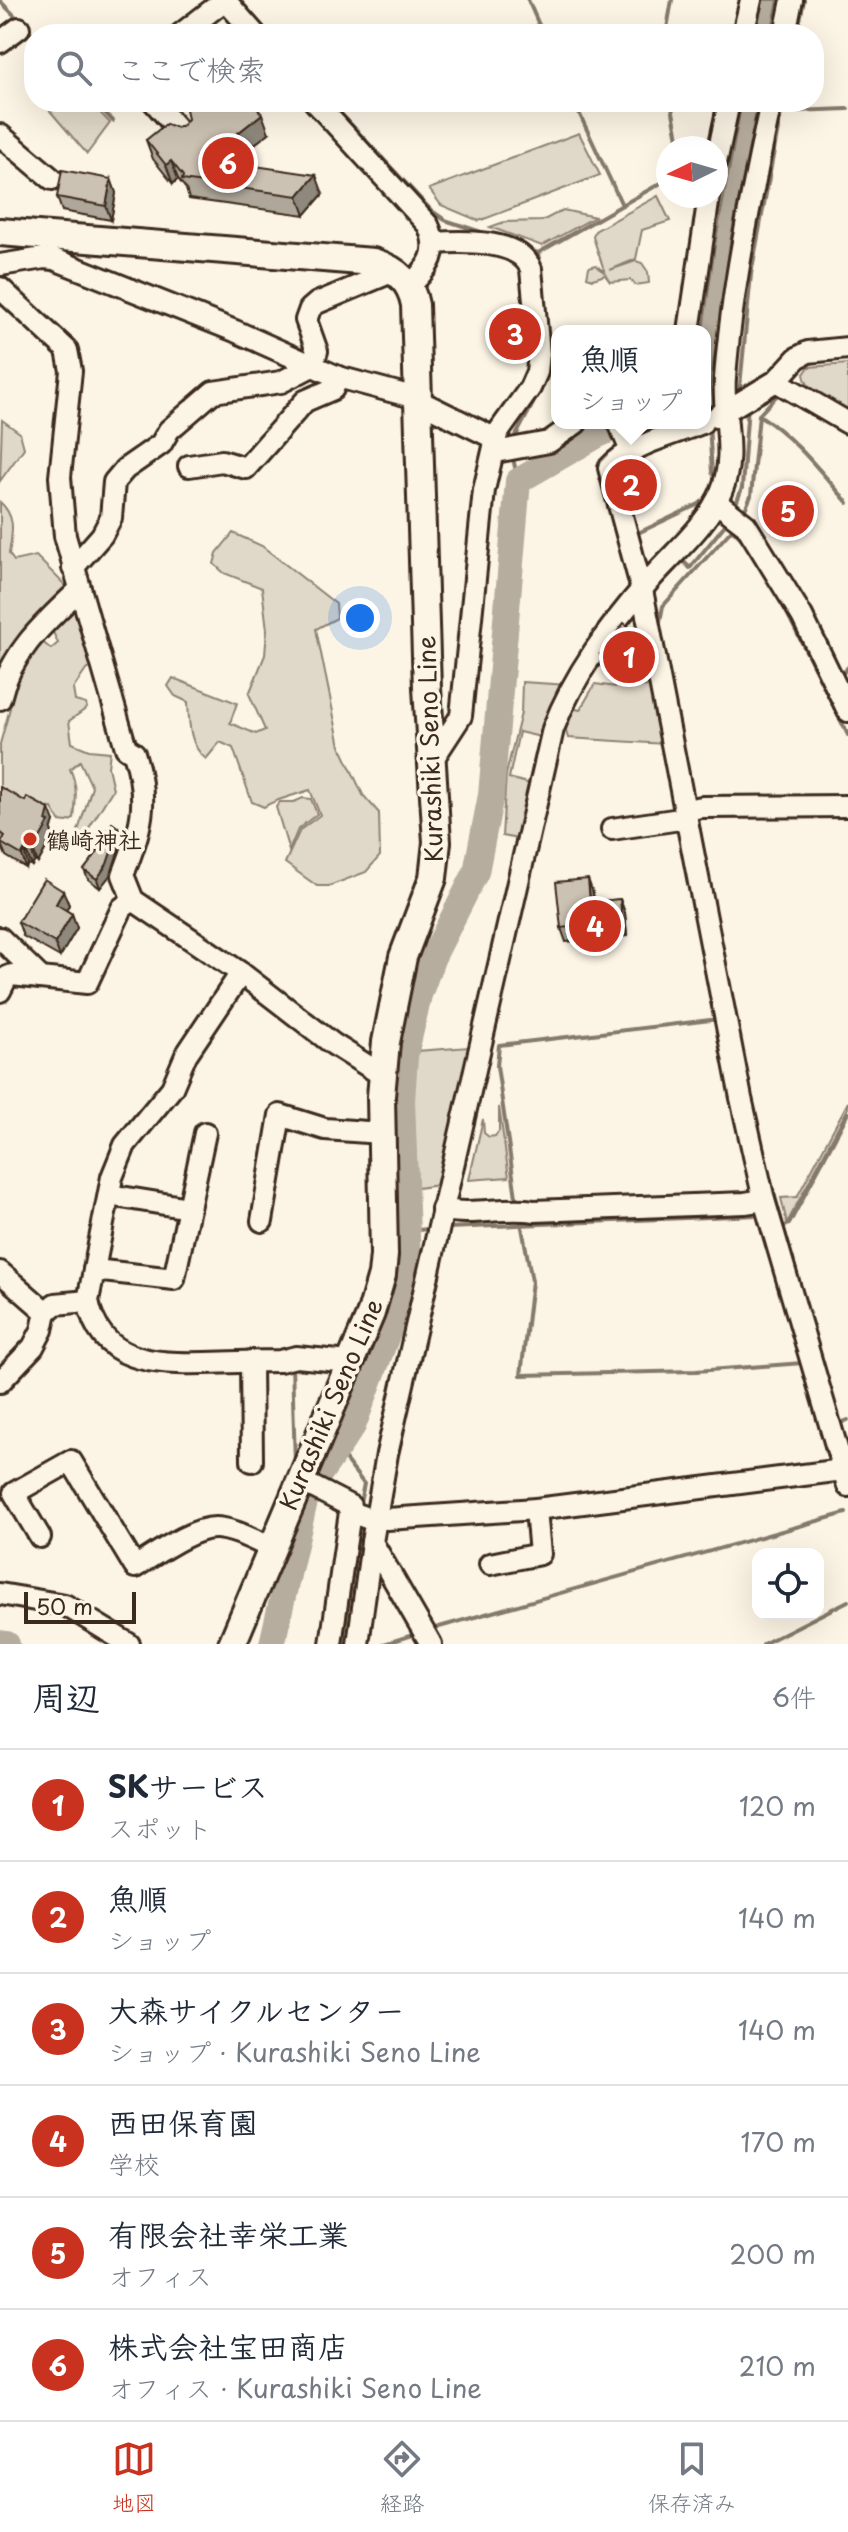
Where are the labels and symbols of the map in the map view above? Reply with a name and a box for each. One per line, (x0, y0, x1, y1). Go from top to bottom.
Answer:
pin: 6 (202, 133, 254, 193)
north arrow (656, 136, 728, 208)
pin: 3 (489, 304, 541, 364)
pin: 2 (605, 455, 657, 515)
pin: 5 (762, 481, 814, 541)
your location (340, 598, 380, 638)
pin: 1 (603, 627, 655, 687)
street label: Kurashiki Seno Line (407, 635, 451, 863)
place label: 鶴崎神社 (46, 821, 142, 857)
marker: 鶴崎神社 (21, 830, 39, 848)
pin: 4 (569, 896, 621, 956)
street label: Kurashiki Seno Line (269, 1293, 391, 1515)
scale bar (24, 1588, 136, 1624)

